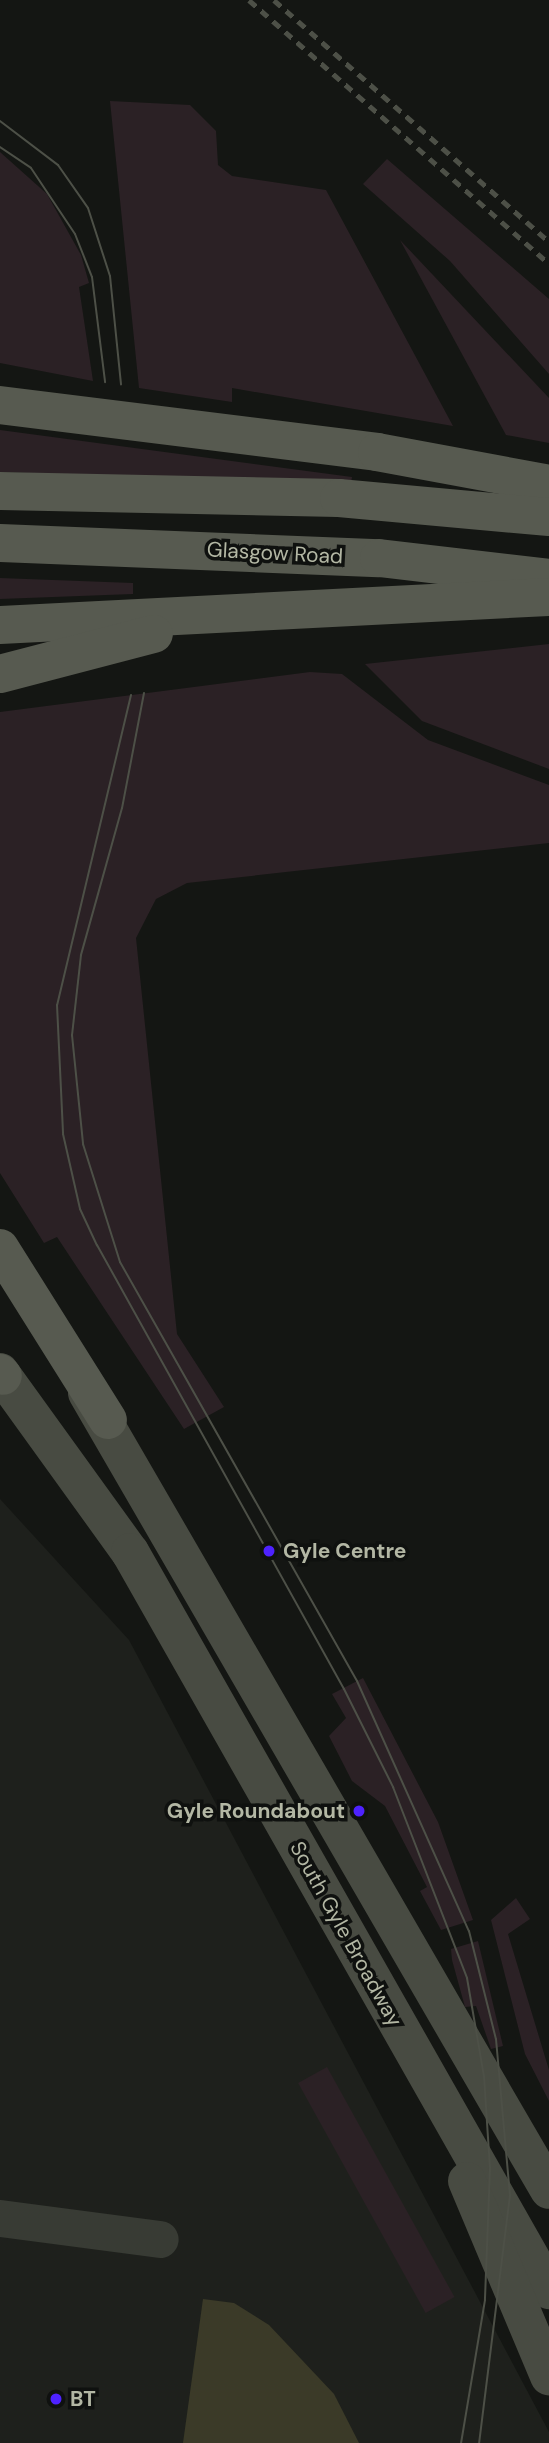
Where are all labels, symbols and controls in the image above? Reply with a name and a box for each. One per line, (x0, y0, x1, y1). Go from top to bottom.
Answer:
street label: Glasgow Road (206, 537, 344, 569)
place label: Gyle Centre (283, 1538, 406, 1564)
marker: Gyle Centre (261, 1543, 277, 1559)
place label: Gyle Roundabout (167, 1798, 345, 1824)
marker: Gyle Roundabout (351, 1803, 367, 1819)
street label: South Gyle Broadway (285, 1837, 407, 2031)
place label: BT (70, 2386, 96, 2412)
marker: BT (48, 2391, 64, 2407)

